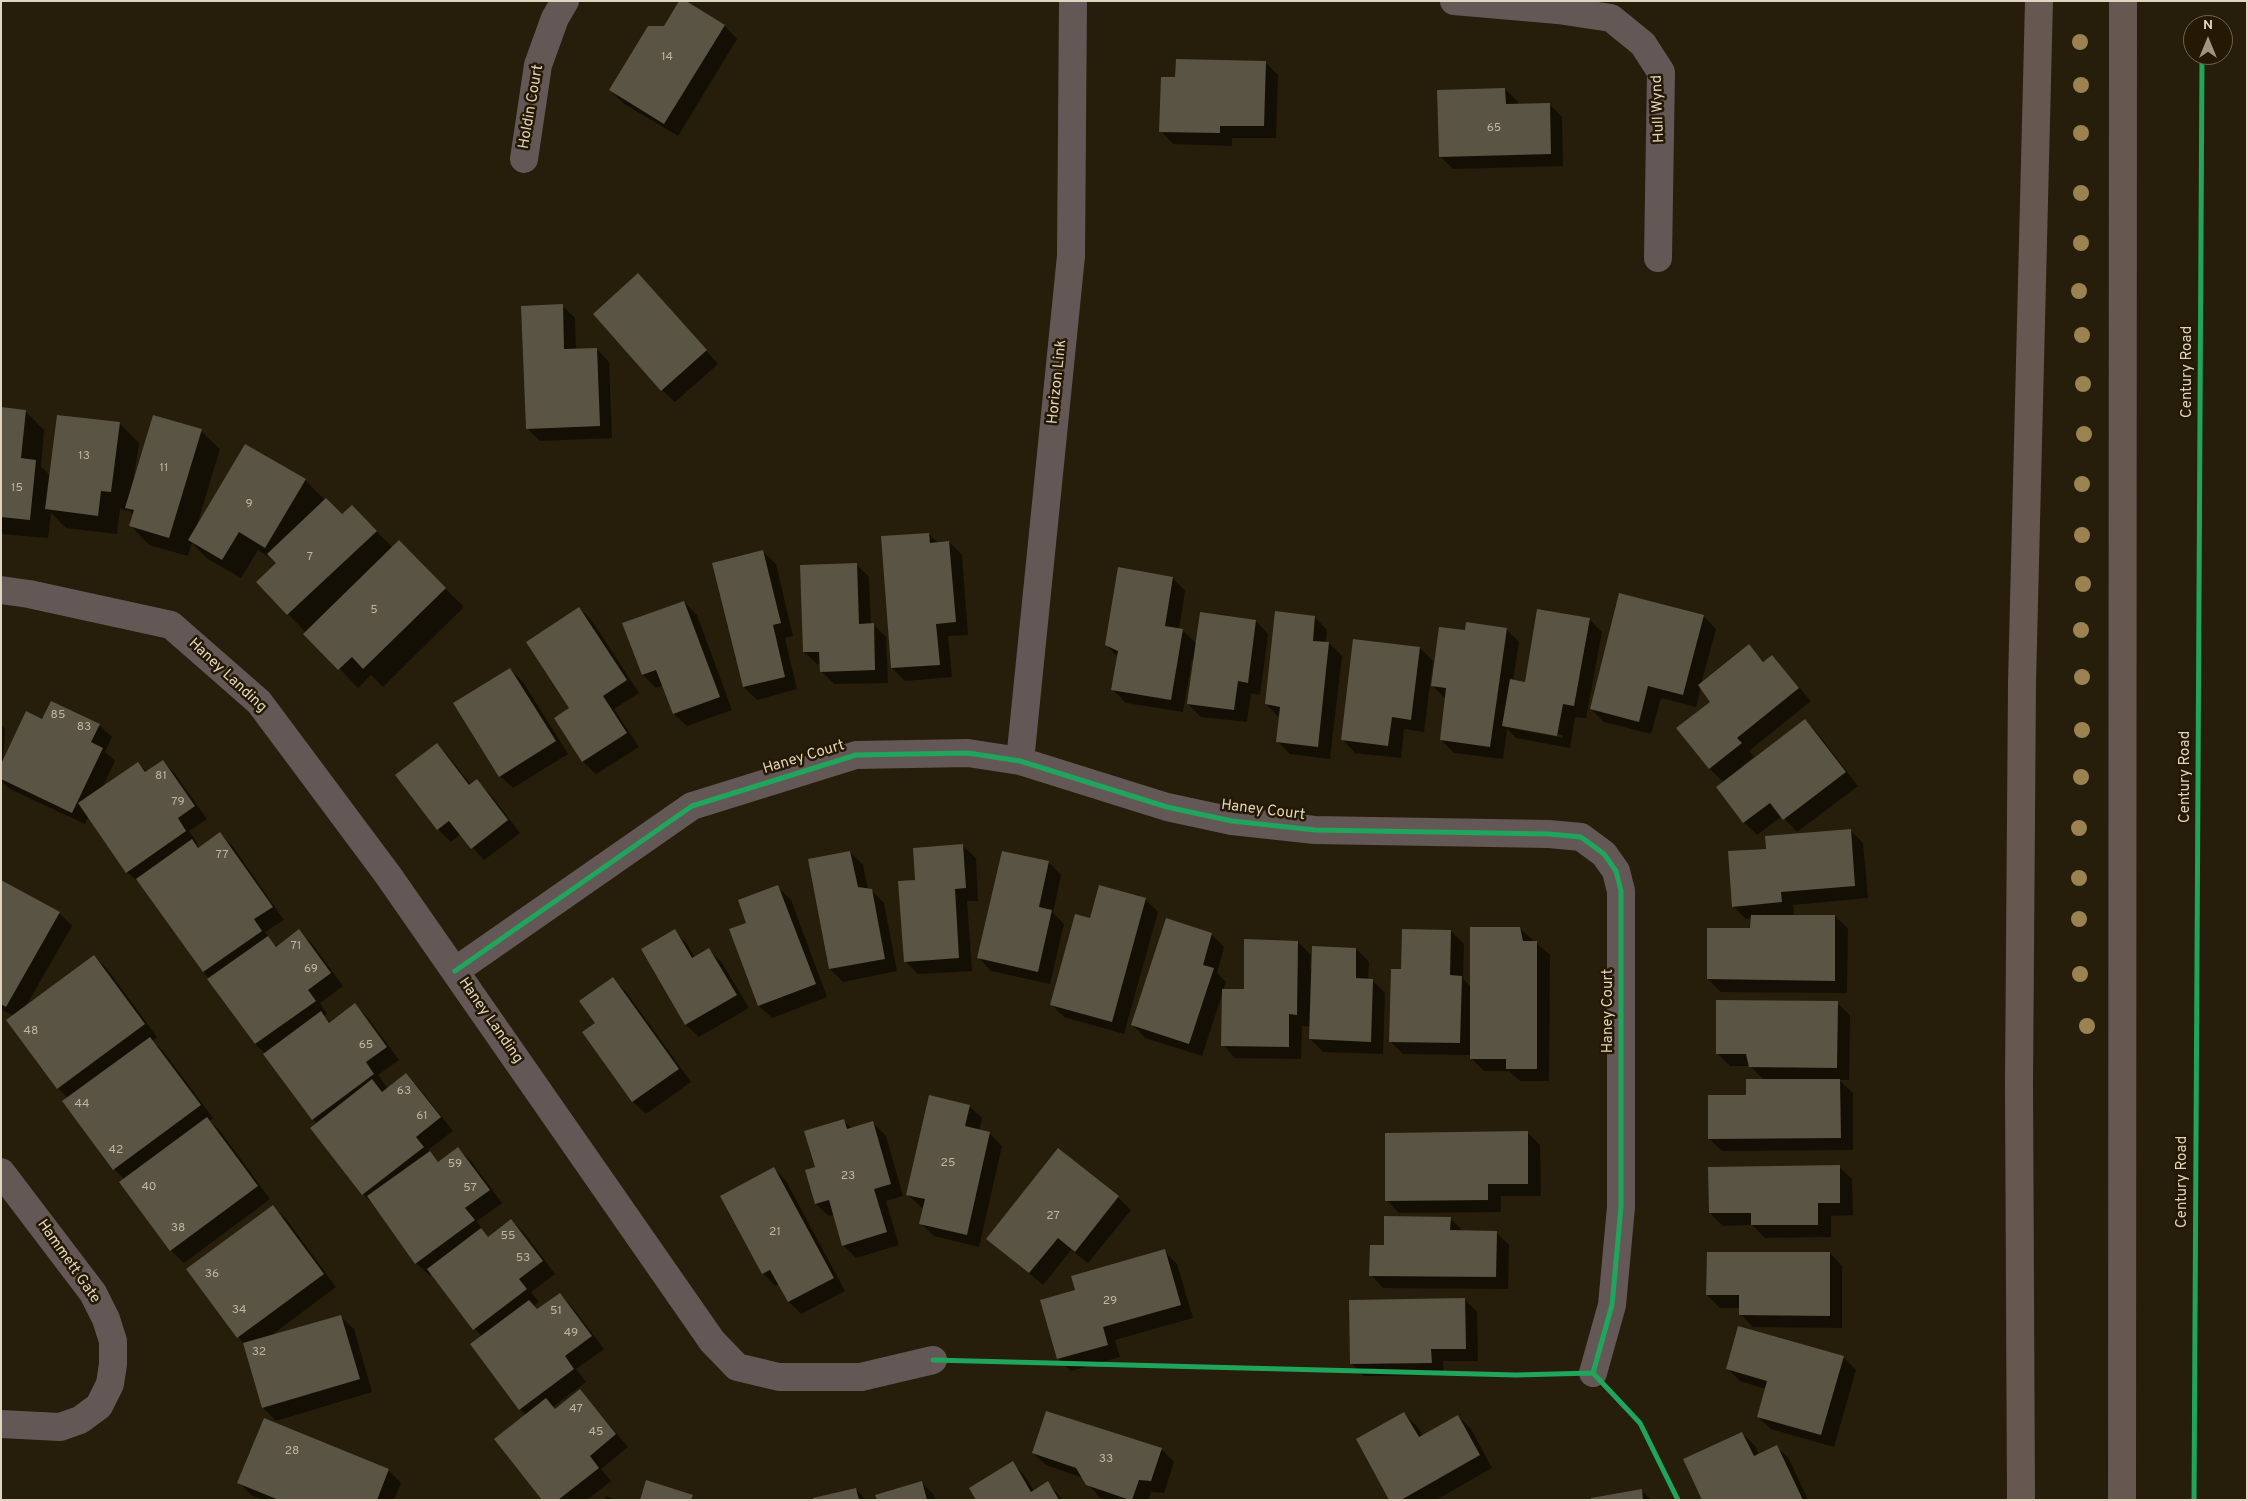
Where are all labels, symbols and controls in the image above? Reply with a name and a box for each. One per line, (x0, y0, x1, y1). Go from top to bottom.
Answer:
north arrow (2183, 15, 2233, 65)
text: N (2203, 17, 2213, 34)
house number: 14 (661, 51, 673, 65)
street label: Holdin Court (516, 63, 548, 151)
street label: Hull Wynd (1649, 75, 1669, 143)
house number: 65 (1487, 122, 1501, 136)
street label: Century Road (2179, 326, 2197, 418)
street label: Horizon Link (1045, 339, 1071, 425)
house number: 13 (78, 450, 90, 464)
house number: 11 (160, 462, 168, 476)
house number: 15 (11, 482, 23, 496)
house number: 9 (245, 498, 253, 512)
house number: 7 (307, 551, 313, 565)
house number: 5 (370, 604, 378, 618)
street label: Haney Landing (184, 635, 270, 717)
house number: 85 (51, 709, 65, 723)
house number: 83 (77, 721, 91, 735)
street label: Century Road (2177, 731, 2195, 823)
street label: Haney Court (761, 737, 847, 779)
house number: 81 (155, 770, 167, 784)
house number: 79 (171, 796, 185, 810)
street label: Haney Court (1220, 797, 1306, 825)
house number: 77 (216, 849, 228, 863)
house number: 71 (291, 940, 301, 954)
house number: 69 (304, 963, 318, 977)
street label: Haney Court (1600, 969, 1618, 1053)
street label: Haney Landing (454, 975, 526, 1067)
house number: 48 (24, 1025, 38, 1039)
house number: 65 (359, 1039, 373, 1053)
house number: 63 (397, 1085, 411, 1099)
house number: 44 (75, 1098, 89, 1112)
house number: 61 (416, 1110, 428, 1124)
street label: Century Road (2174, 1136, 2192, 1228)
house number: 42 (109, 1144, 123, 1158)
house number: 25 (941, 1157, 955, 1171)
house number: 59 (448, 1158, 462, 1172)
house number: 23 (841, 1170, 855, 1184)
house number: 40 (141, 1181, 157, 1195)
house number: 57 (463, 1182, 477, 1196)
house number: 27 (1046, 1210, 1060, 1224)
street label: Hammett Gate (32, 1217, 104, 1307)
house number: 38 (171, 1222, 185, 1236)
house number: 21 (769, 1226, 781, 1240)
house number: 55 (501, 1230, 515, 1244)
house number: 53 (516, 1252, 530, 1266)
house number: 36 (205, 1268, 219, 1282)
house number: 29 (1103, 1295, 1117, 1309)
house number: 34 (232, 1304, 246, 1318)
house number: 51 (550, 1305, 562, 1319)
house number: 49 (564, 1327, 578, 1341)
house number: 32 (252, 1346, 266, 1360)
house number: 47 (569, 1403, 583, 1417)
house number: 45 (589, 1426, 603, 1440)
house number: 28 (285, 1445, 299, 1459)
house number: 33 (1099, 1453, 1113, 1467)

